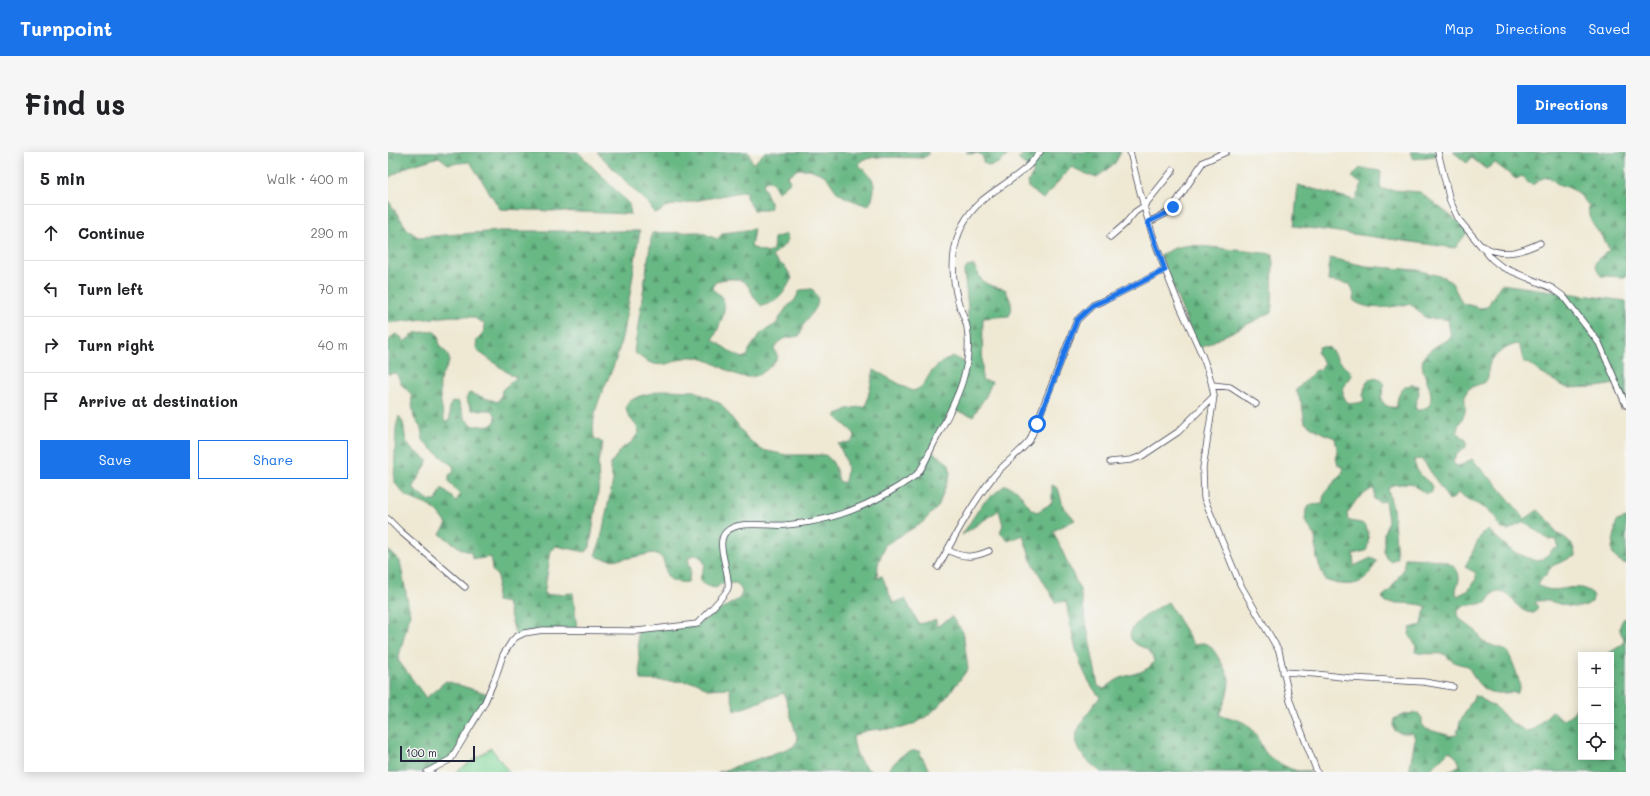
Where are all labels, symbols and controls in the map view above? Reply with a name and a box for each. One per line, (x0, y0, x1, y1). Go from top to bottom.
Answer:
text: Turnpoint (20, 16, 112, 41)
text: Map (1445, 19, 1473, 38)
text: Directions (1495, 19, 1566, 38)
text: Saved (1588, 19, 1630, 38)
button: Directions (1517, 85, 1626, 124)
text: Find us (24, 86, 125, 122)
text: 5 min (40, 167, 85, 189)
text: Walk · 400 m (266, 170, 348, 187)
route end (1164, 198, 1182, 216)
icon: ahead (40, 222, 62, 244)
text: Continue (78, 223, 145, 243)
text: 290 m (311, 224, 348, 241)
icon: left (40, 278, 62, 300)
text: Turn left (78, 279, 143, 299)
text: 70 m (318, 280, 348, 297)
icon: right (40, 334, 62, 356)
text: Turn right (78, 335, 155, 355)
text: 40 m (318, 336, 348, 353)
icon: arrive (40, 390, 62, 412)
text: Arrive at destination (78, 391, 238, 411)
route start (1028, 415, 1046, 433)
button: Save (40, 440, 190, 479)
button: Share (198, 440, 348, 479)
map controls (1578, 652, 1614, 760)
button: + (1578, 652, 1614, 688)
button: − (1578, 688, 1614, 724)
button: locate (1578, 724, 1614, 760)
scale bar (400, 744, 475, 763)
text: 100 m (406, 745, 437, 760)

